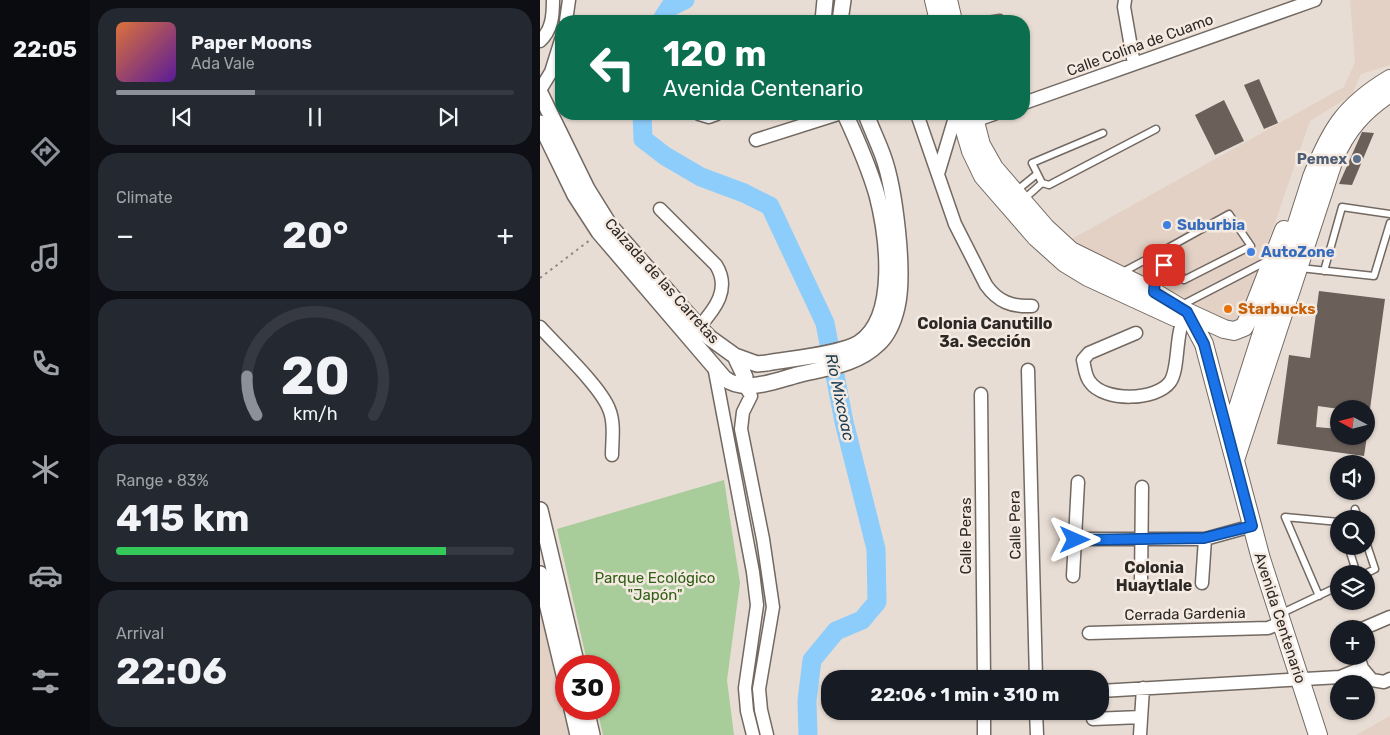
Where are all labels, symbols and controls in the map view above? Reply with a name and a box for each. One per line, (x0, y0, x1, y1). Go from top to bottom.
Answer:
street label: Calle Colina de Cuamo (1064, 10, 1216, 80)
text: Paper Moons (191, 31, 312, 54)
text: 120 m (663, 33, 766, 75)
icon: left (580, 35, 645, 100)
text: 22:05 (13, 36, 77, 63)
text: Ada Vale (191, 54, 255, 73)
text: Avenida Centenario (663, 75, 863, 102)
icon: previous (168, 103, 196, 131)
icon: pause (301, 103, 329, 131)
icon: next (434, 103, 462, 131)
icon: directions (28, 134, 63, 169)
place label: Pemex (1297, 150, 1347, 168)
marker: Pemex (1351, 153, 1363, 165)
text: Climate (116, 188, 173, 207)
text: 20° (282, 212, 348, 258)
street label: Calzada de las Carretas (601, 215, 723, 348)
place label: Suburbia (1177, 216, 1245, 234)
text: − (116, 219, 134, 252)
text: + (497, 219, 514, 252)
marker: Suburbia (1161, 219, 1173, 231)
icon: music (28, 240, 63, 275)
place label: AutoZone (1261, 243, 1335, 261)
pin (1143, 244, 1185, 286)
marker: AutoZone (1245, 246, 1257, 258)
icon: arrive (1150, 251, 1178, 279)
place label: Starbucks (1238, 300, 1315, 318)
marker: Starbucks (1222, 303, 1234, 315)
district label: Colonia Canutillo 3a. Sección (917, 314, 1053, 351)
text: 20 (280, 345, 350, 407)
icon: phone (28, 346, 63, 381)
water label: Río Mixcoac (821, 352, 859, 443)
north arrow (1330, 400, 1375, 445)
map controls (1330, 400, 1375, 720)
text: km/h (293, 403, 337, 424)
icon: climate (28, 452, 63, 487)
button: sound (1330, 455, 1375, 500)
text: Range · 83% (116, 471, 209, 490)
street label: Calle Pera (1005, 490, 1025, 560)
text: 415 km (116, 495, 250, 541)
street label: Calle Peras (957, 497, 975, 575)
button: search (1330, 510, 1375, 555)
position arrow (1048, 513, 1100, 565)
street label: Avenida Centenario (1250, 550, 1310, 686)
icon: car (28, 558, 63, 593)
district label: Colonia Huaytlale (1116, 558, 1192, 595)
button: layers (1330, 565, 1375, 610)
park label: Parque Ecológico "Japón" (595, 569, 715, 604)
street label: Cerrada Gardenia (1124, 604, 1246, 624)
button: + (1330, 620, 1375, 665)
text: Arrival (116, 624, 164, 643)
text: 22:06 (116, 648, 227, 694)
speed limit sign: 30 (555, 655, 620, 720)
icon: filters (28, 664, 63, 699)
button: − (1330, 675, 1375, 720)
text: 22:06 · 1 min · 310 m (871, 683, 1059, 706)

